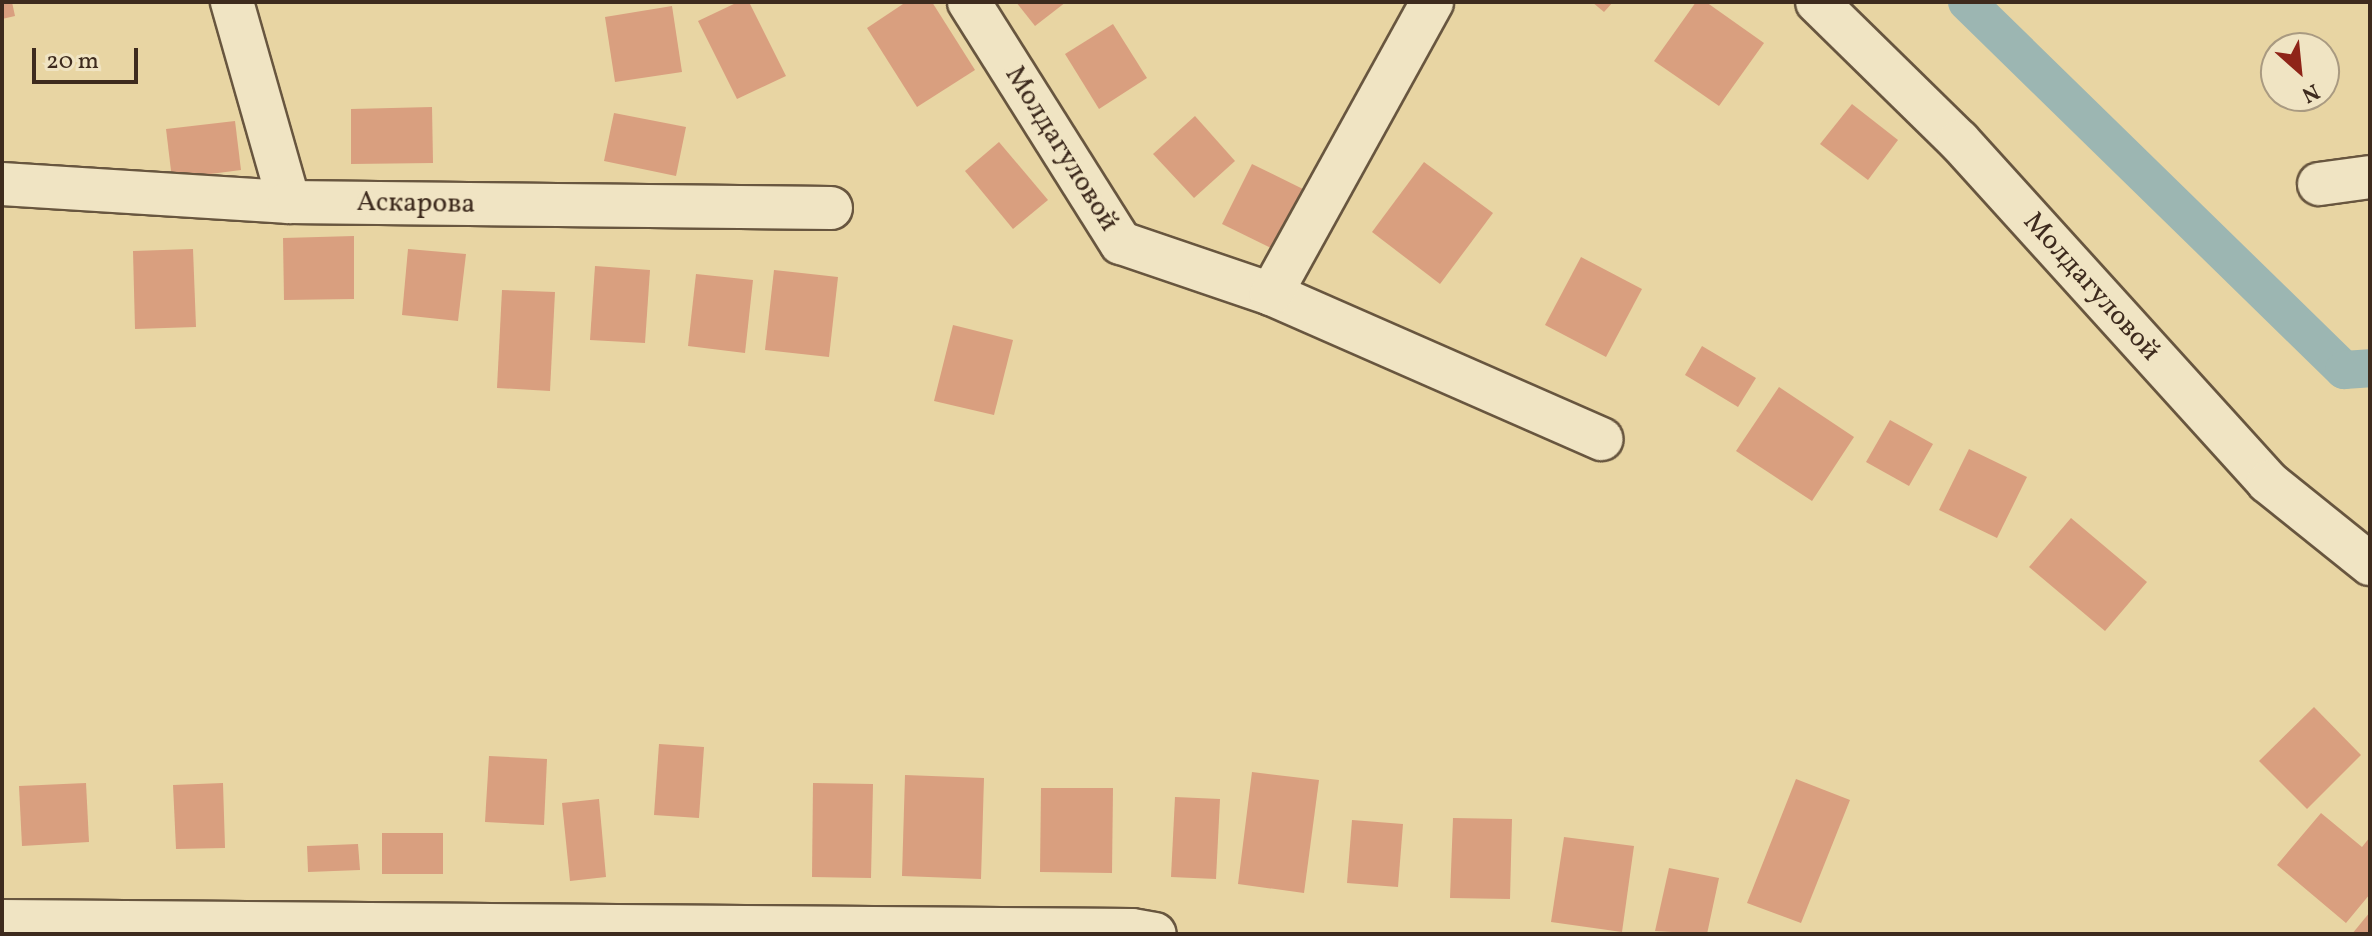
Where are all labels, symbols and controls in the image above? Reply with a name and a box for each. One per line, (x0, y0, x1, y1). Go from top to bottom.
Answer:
scale bar (36, 32, 142, 82)
north arrow (2260, 32, 2340, 112)
text: 20 m (46, 45, 99, 79)
street label: Молдагуловой (997, 60, 1125, 238)
text: N (2296, 75, 2324, 109)
street label: Аскарова (356, 186, 476, 222)
street label: Молдагуловой (2015, 206, 2167, 368)

